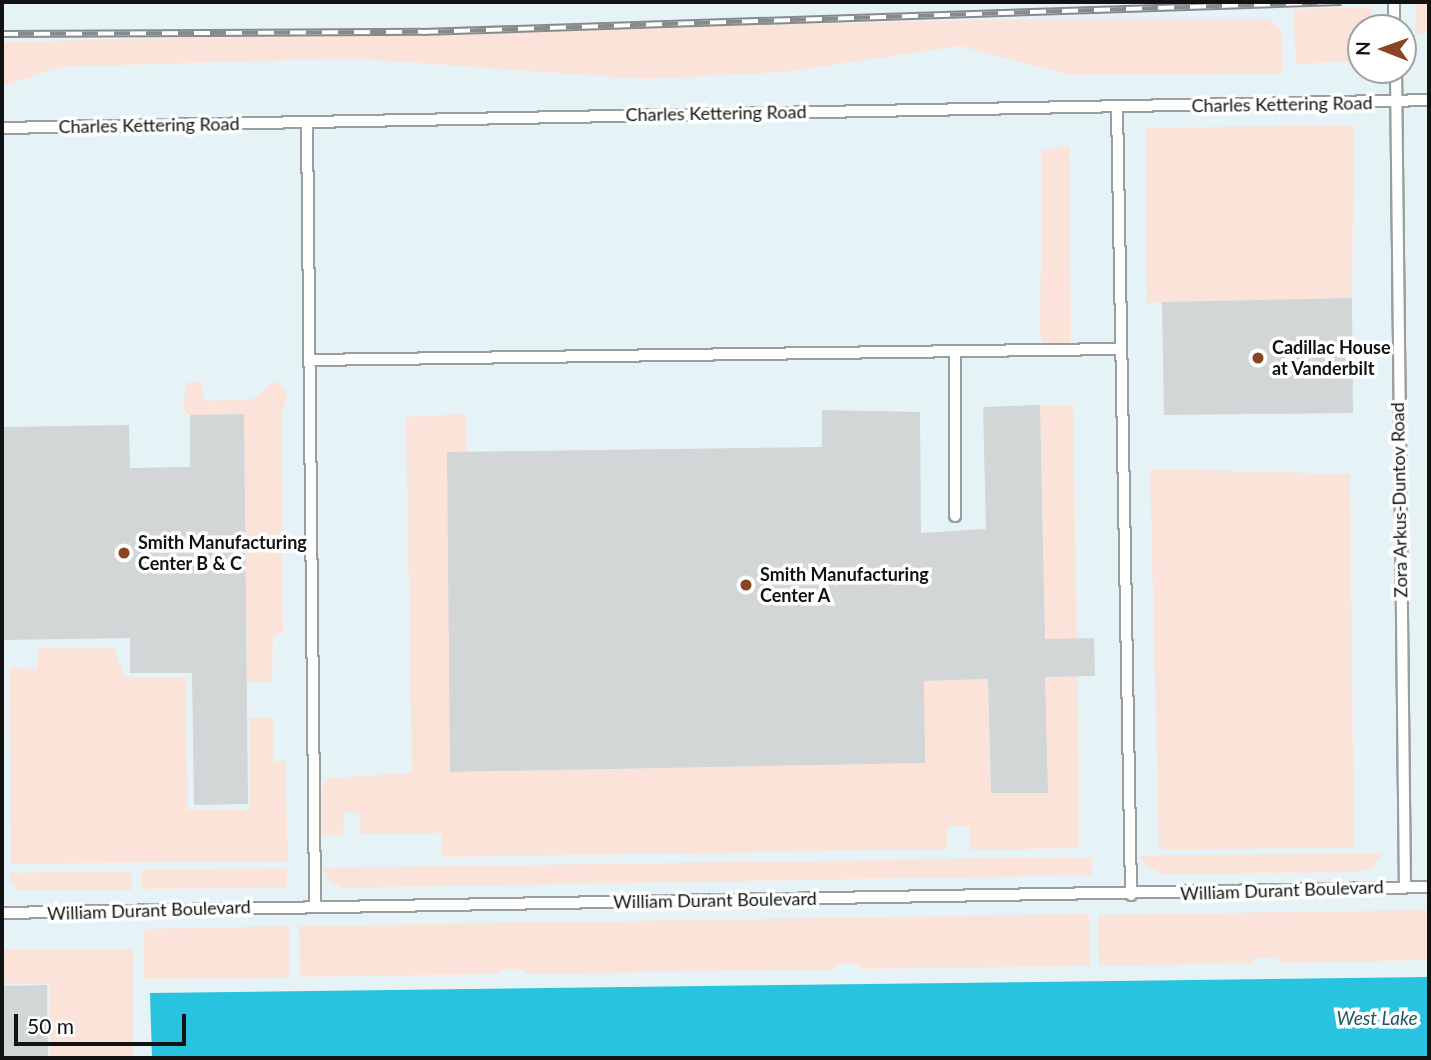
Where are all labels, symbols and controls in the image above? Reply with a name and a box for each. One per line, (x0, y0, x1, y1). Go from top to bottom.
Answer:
north arrow (1347, 14, 1417, 84)
text: N (1351, 41, 1374, 56)
street label: Charles Kettering Road (1191, 92, 1373, 116)
street label: Charles Kettering Road (625, 101, 807, 125)
street label: Charles Kettering Road (58, 113, 240, 137)
place label: Cadillac House at Vanderbilt (1272, 337, 1391, 380)
marker: Cadillac House at Vanderbilt (1250, 350, 1266, 366)
street label: Zora Arkus-Duntov Road (1386, 402, 1412, 598)
place label: Smith Manufacturing Center B & C (138, 532, 307, 574)
marker: Smith Manufacturing Center B & C (116, 545, 132, 561)
place label: Smith Manufacturing Center A (760, 564, 929, 606)
marker: Smith Manufacturing Center A (738, 577, 754, 593)
street label: William Durant Boulevard (1180, 876, 1384, 904)
street label: William Durant Boulevard (613, 887, 817, 913)
street label: William Durant Boulevard (47, 896, 251, 924)
scale bar (18, 1000, 189, 1044)
water label: West Lake (1336, 1007, 1418, 1029)
text: 50 m (27, 1013, 74, 1038)

